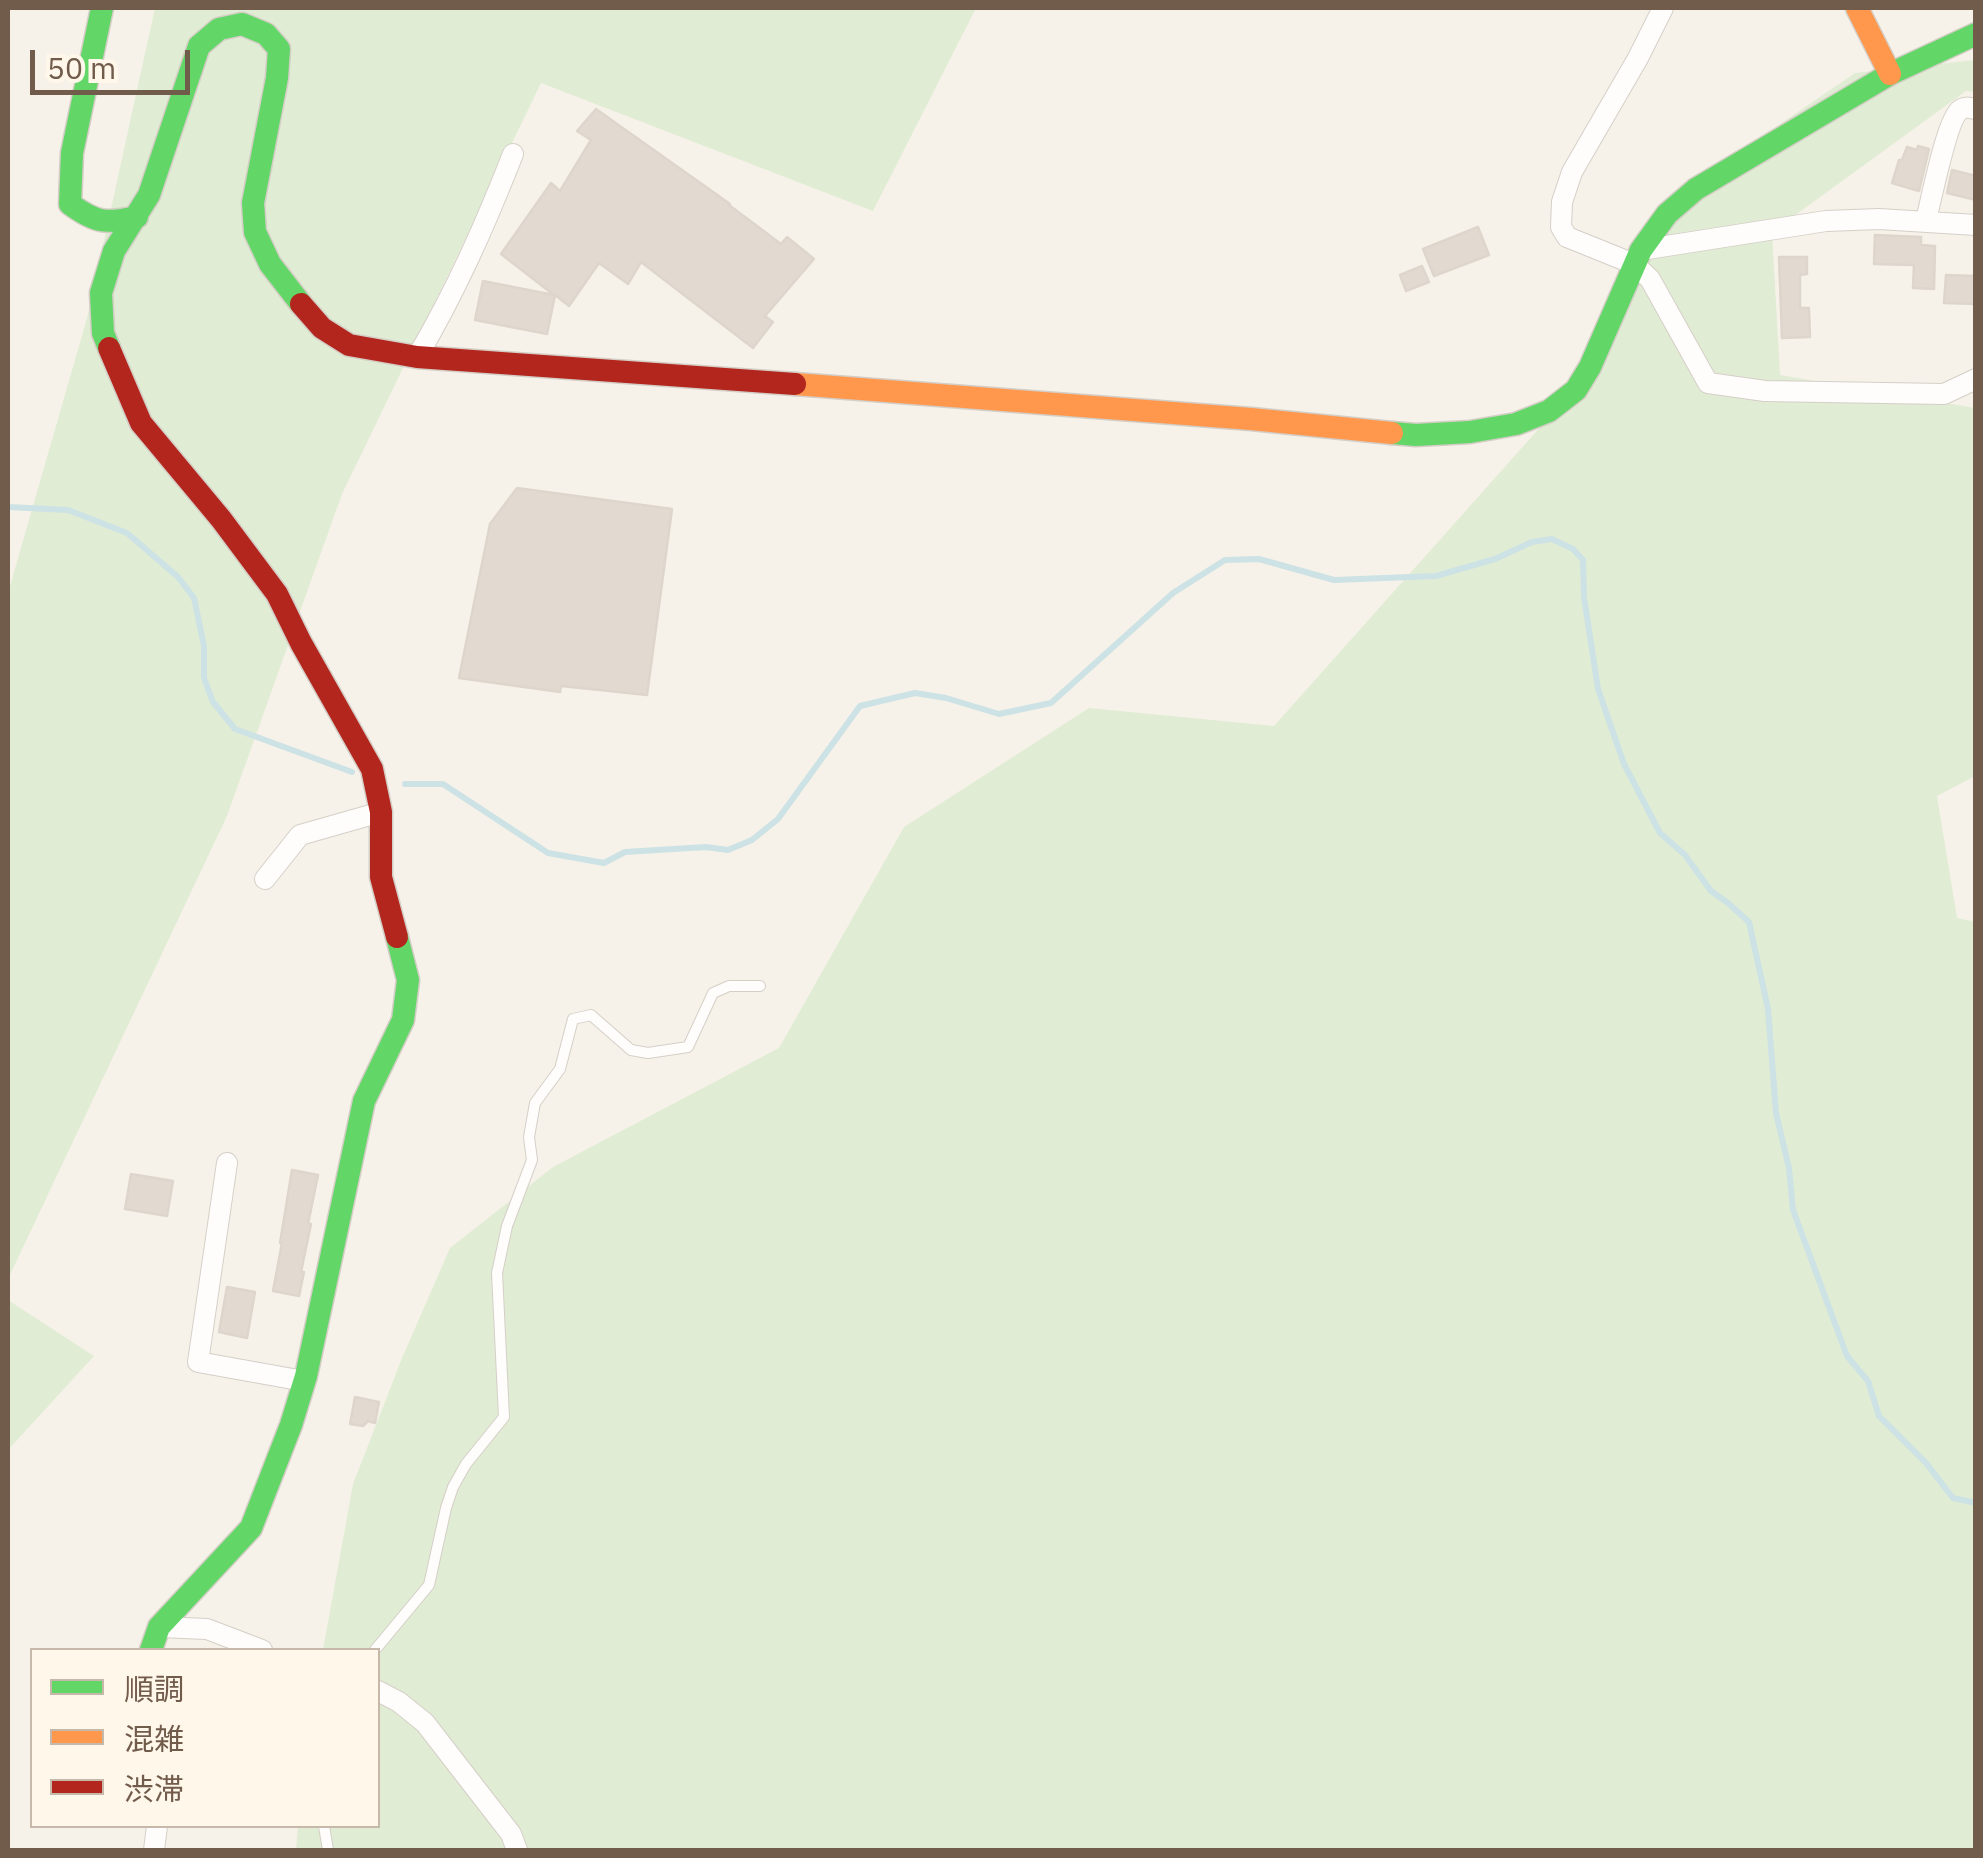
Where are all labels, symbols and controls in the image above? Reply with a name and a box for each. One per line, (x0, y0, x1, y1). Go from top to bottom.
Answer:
scale bar (35, 30, 195, 92)
text: 50 m (47, 48, 116, 87)
legend (30, 1648, 380, 1828)
text: 順調 (124, 1669, 184, 1708)
text: 混雑 (124, 1719, 184, 1758)
text: 渋滞 (124, 1769, 184, 1808)

